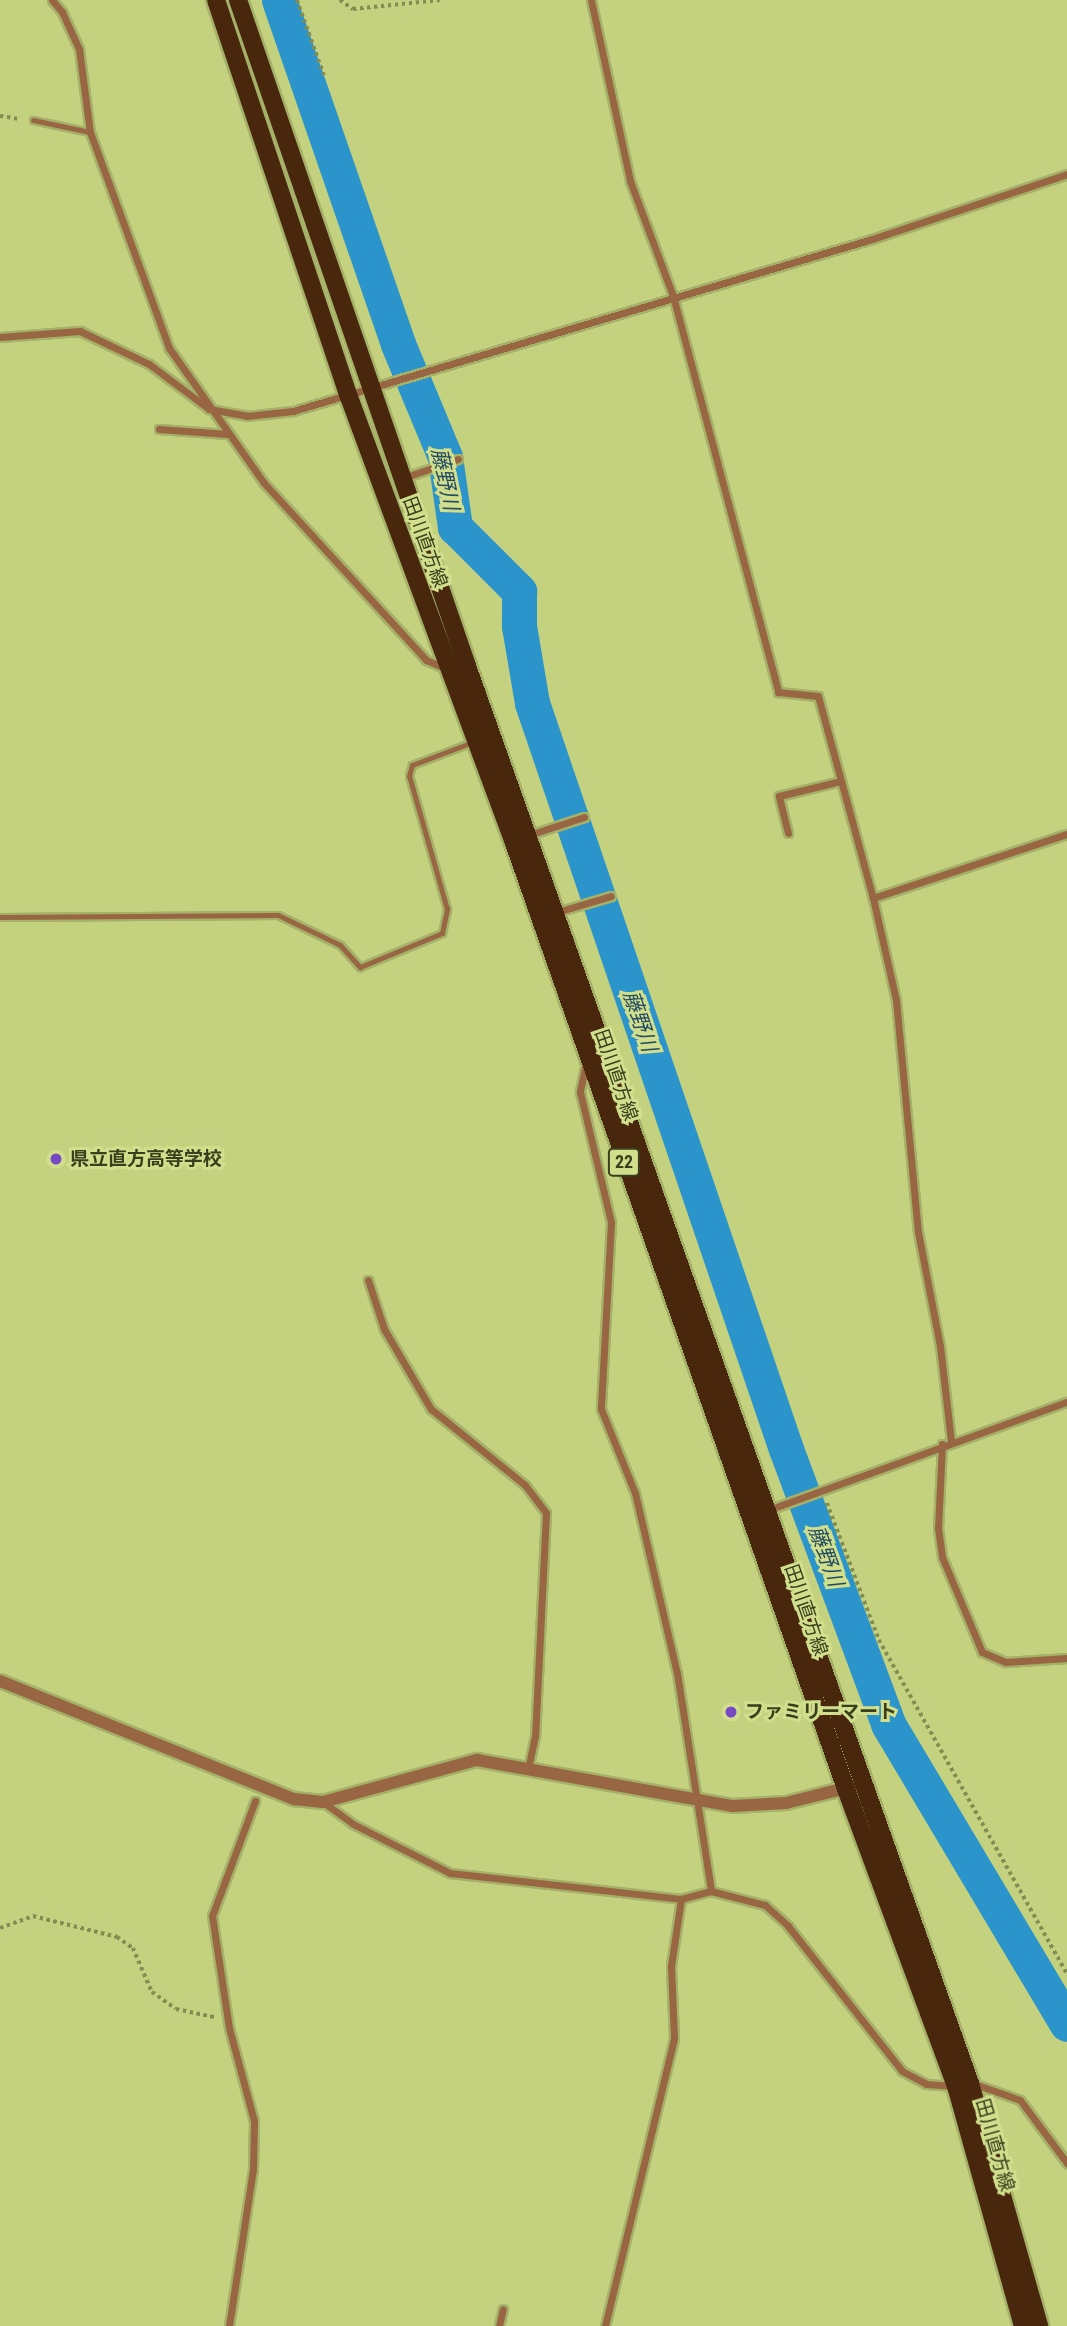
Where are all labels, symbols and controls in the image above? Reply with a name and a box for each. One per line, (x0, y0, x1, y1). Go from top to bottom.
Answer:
water label: 藤野川 (426, 446, 464, 512)
street label: 田川直方線 (398, 493, 452, 591)
water label: 藤野川 (618, 987, 662, 1055)
street label: 田川直方線 (590, 1026, 642, 1124)
place label: 県立直方高等学校 (70, 1148, 222, 1170)
road number: 22 (606, 1148, 642, 1176)
marker: 県立直方高等学校 (48, 1151, 64, 1167)
water label: 藤野川 (803, 1522, 849, 1590)
street label: 田川直方線 (780, 1561, 832, 1659)
place label: ファミリーマート (745, 1701, 897, 1723)
marker: ファミリーマート (723, 1704, 739, 1720)
street label: 田川直方線 (971, 2096, 1019, 2194)

